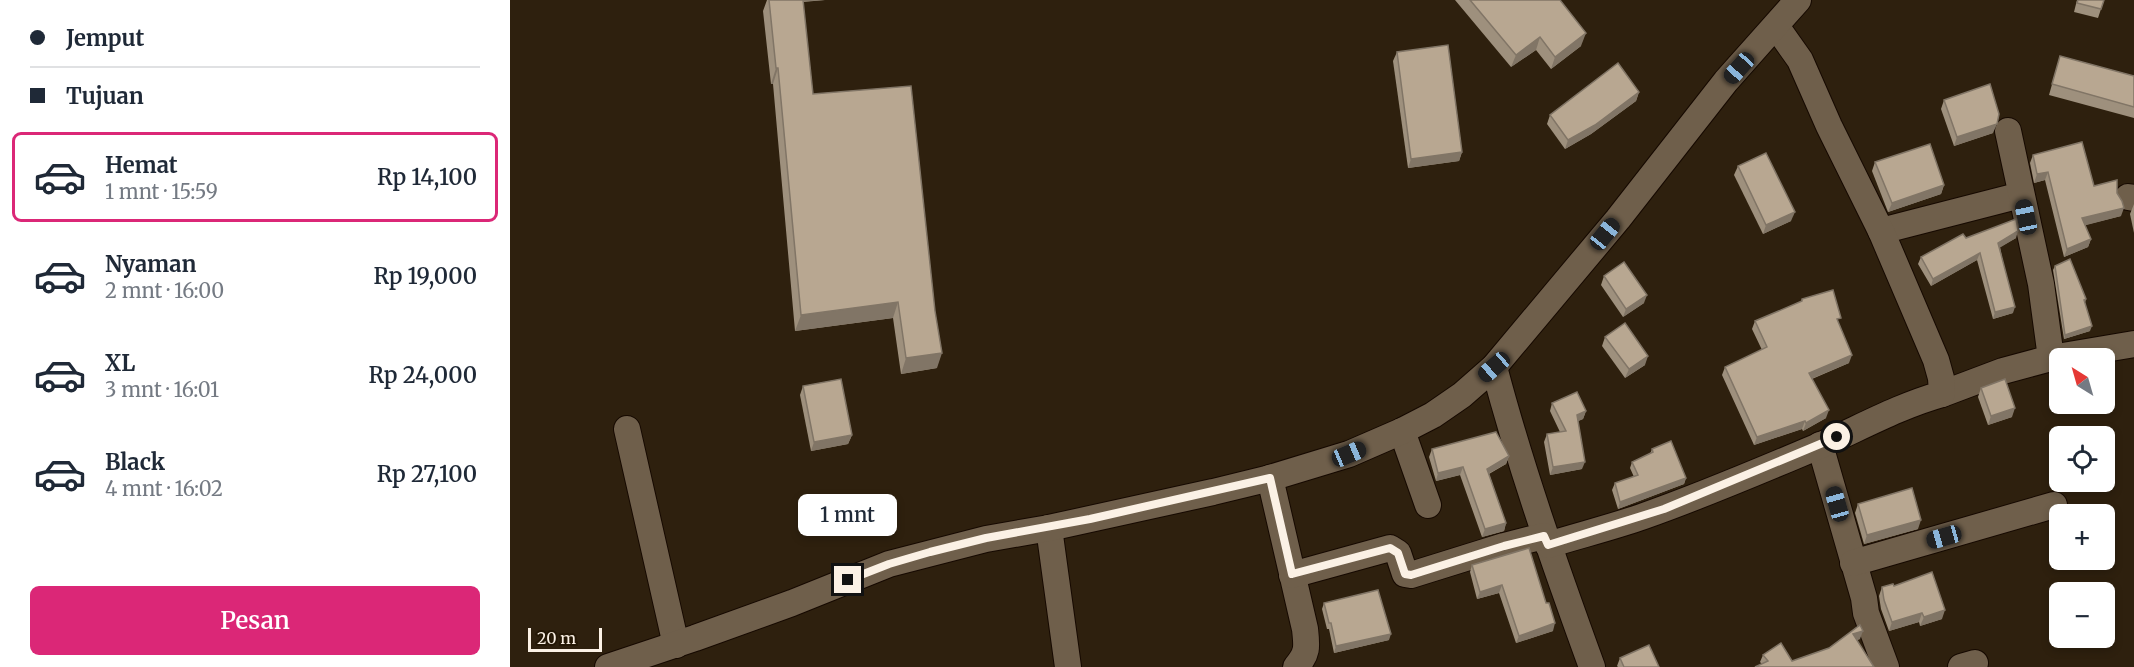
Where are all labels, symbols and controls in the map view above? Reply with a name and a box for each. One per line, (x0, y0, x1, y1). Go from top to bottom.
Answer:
text: Jemput (66, 24, 144, 52)
car (1720, 49, 1758, 87)
text: Tujuan (66, 82, 144, 110)
icon: car (33, 150, 87, 204)
text: Hemat (105, 151, 178, 179)
text: Rp 14,100 (377, 163, 477, 191)
text: 1 mnt · 15:59 (105, 179, 218, 204)
car (2013, 198, 2039, 236)
car (1587, 214, 1623, 254)
icon: car (33, 249, 87, 303)
text: Nyaman (105, 250, 196, 278)
text: Rp 19,000 (373, 262, 477, 290)
text: 2 mnt · 16:00 (105, 278, 224, 303)
icon: car (33, 348, 87, 402)
car (1475, 348, 1513, 386)
north arrow (2049, 348, 2115, 414)
map controls (2049, 348, 2115, 648)
text: XL (105, 349, 135, 377)
text: Rp 24,000 (368, 361, 477, 389)
text: 3 mnt · 16:01 (105, 377, 219, 402)
route start (1823, 423, 1850, 450)
button: locate (2049, 426, 2115, 492)
car (1329, 439, 1369, 469)
icon: car (33, 447, 87, 501)
text: Black (105, 448, 165, 476)
text: Rp 27,100 (377, 460, 477, 488)
text: 4 mnt · 16:02 (105, 476, 223, 501)
car (1823, 484, 1851, 524)
callout: 1 mnt (798, 493, 898, 535)
text: 1 mnt (820, 502, 875, 527)
button: + (2049, 504, 2115, 570)
car (1924, 523, 1964, 551)
route end (834, 566, 861, 593)
button: − (2049, 582, 2115, 648)
button: Pesan (30, 586, 480, 655)
scale bar (528, 625, 602, 652)
text: 20 m (537, 628, 576, 648)

